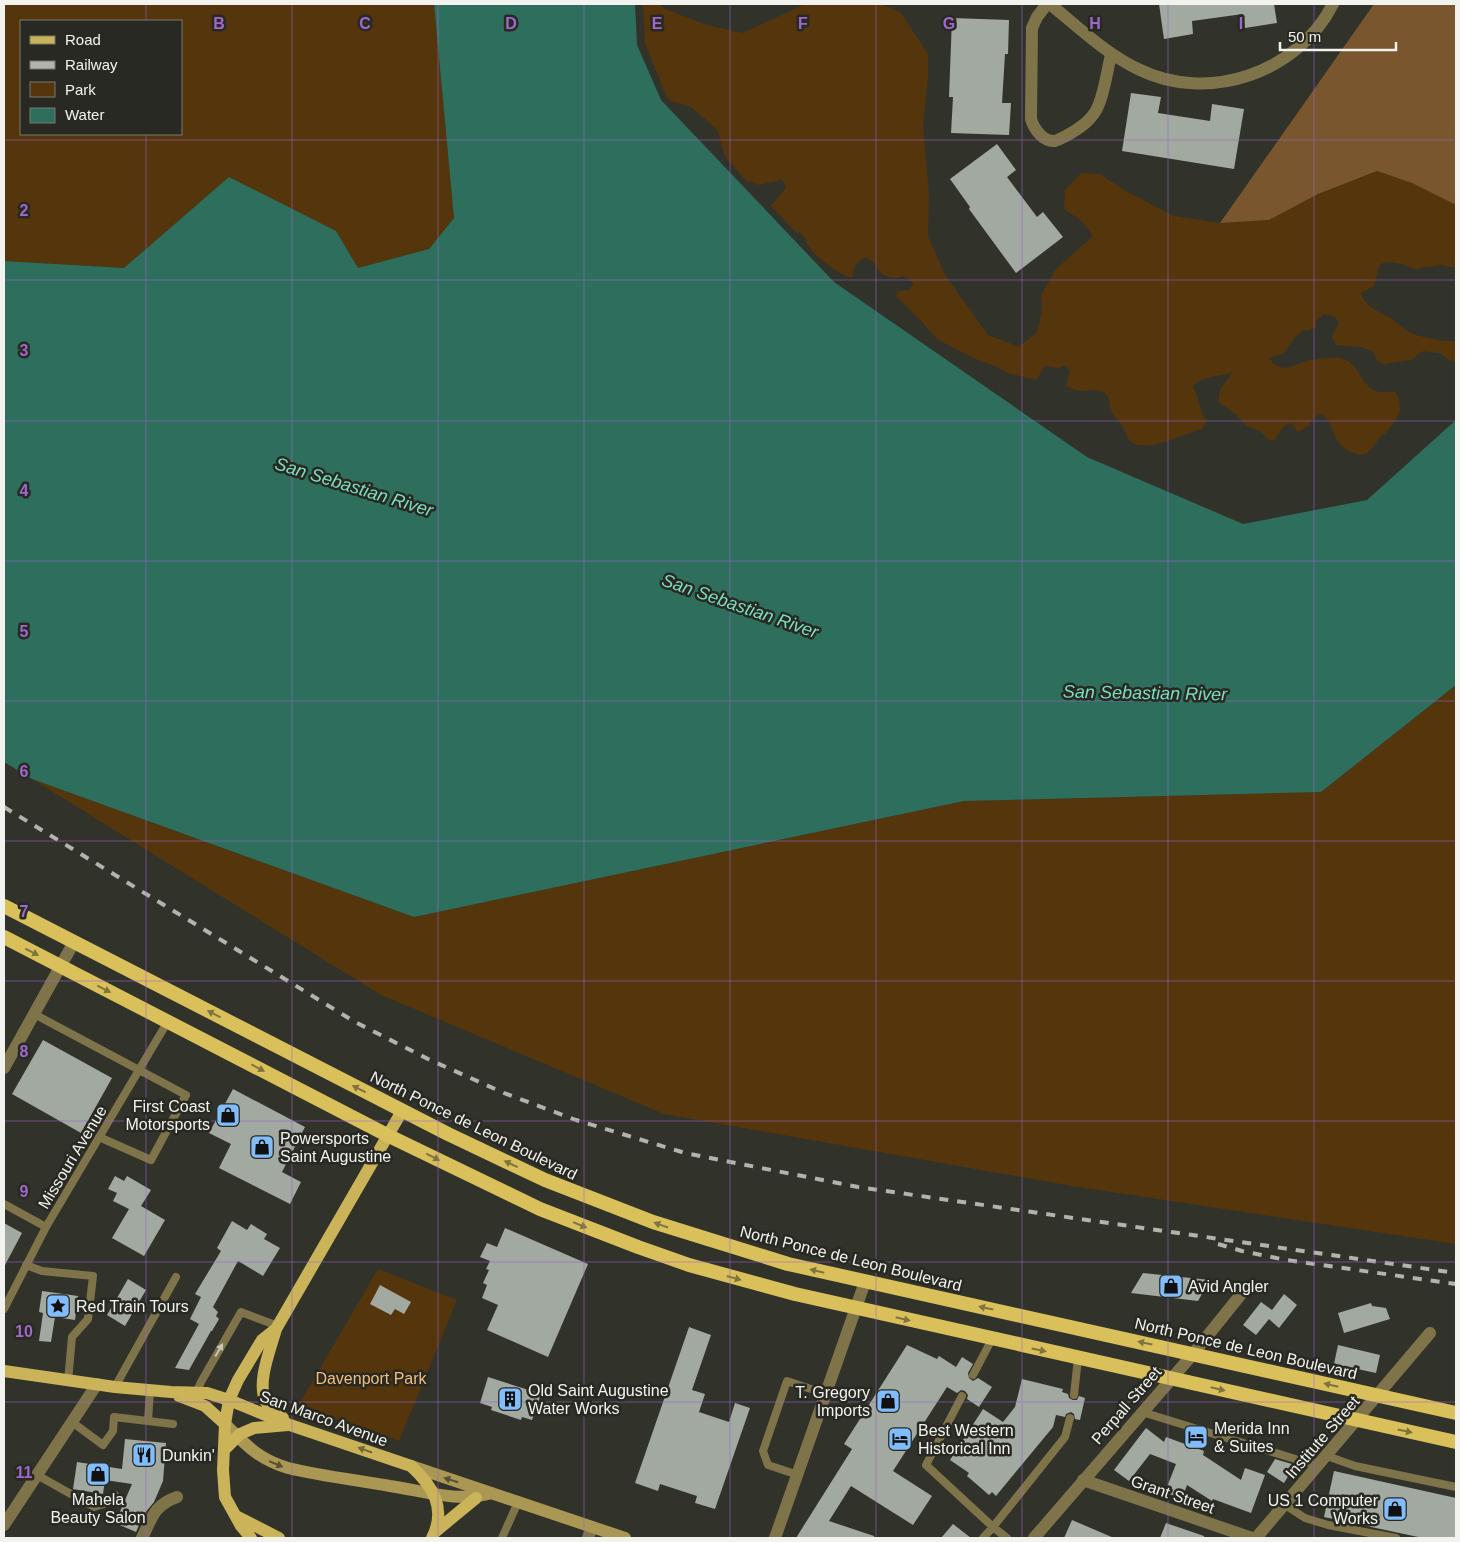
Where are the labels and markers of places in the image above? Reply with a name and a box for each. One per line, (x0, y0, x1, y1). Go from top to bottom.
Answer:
place label: First Coast Motorsports (126, 1098, 211, 1133)
shop icon: First Coast Motorsports (215, 1102, 241, 1128)
place label: Powersports Saint Augustine (280, 1130, 391, 1165)
shop icon: Powersports Saint Augustine (249, 1134, 275, 1160)
shop icon: Avid Angler (1158, 1273, 1184, 1299)
place label: Avid Angler (1188, 1278, 1269, 1295)
place icon: Red Train Tours (45, 1293, 71, 1319)
place label: Red Train Tours (76, 1298, 189, 1315)
place label: Old Saint Augustine Water Works (528, 1382, 669, 1417)
place label: T. Gregory Imports (795, 1384, 870, 1419)
building icon: Old Saint Augustine Water Works (497, 1386, 523, 1412)
shop icon: T. Gregory Imports (875, 1388, 901, 1414)
place label: Merida Inn & Suites (1214, 1420, 1290, 1455)
place label: Best Western Historical Inn (918, 1422, 1014, 1457)
hotel icon: Merida Inn & Suites (1183, 1424, 1209, 1450)
hotel icon: Best Western Historical Inn (887, 1426, 913, 1452)
restaurant icon: Dunkin' (131, 1442, 157, 1468)
place label: Dunkin' (162, 1447, 215, 1464)
shop icon: Mahela Beauty Salon (85, 1461, 111, 1487)
place label: Mahela Beauty Salon (50, 1491, 146, 1526)
place label: US 1 Computer Works (1268, 1492, 1379, 1527)
shop icon: US 1 Computer Works (1382, 1496, 1408, 1522)

